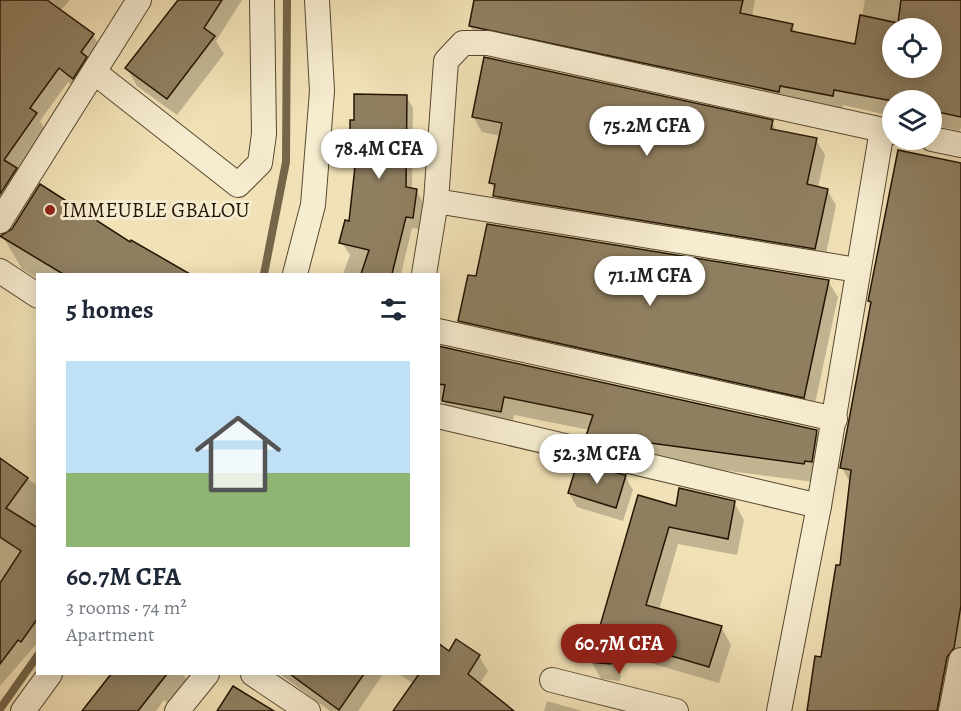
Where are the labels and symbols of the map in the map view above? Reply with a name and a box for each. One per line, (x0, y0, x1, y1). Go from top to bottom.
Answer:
pin: 75.2M CFA (578, 106, 716, 157)
pin: 78.4M CFA (310, 129, 448, 180)
place label: IMMEUBLE GBALOU (62, 196, 250, 224)
marker: IMMEUBLE GBALOU (43, 203, 57, 217)
pin: 71.1M CFA (581, 256, 719, 307)
pin: 52.3M CFA (528, 434, 666, 485)
pin: 60.7M CFA (550, 624, 688, 675)

